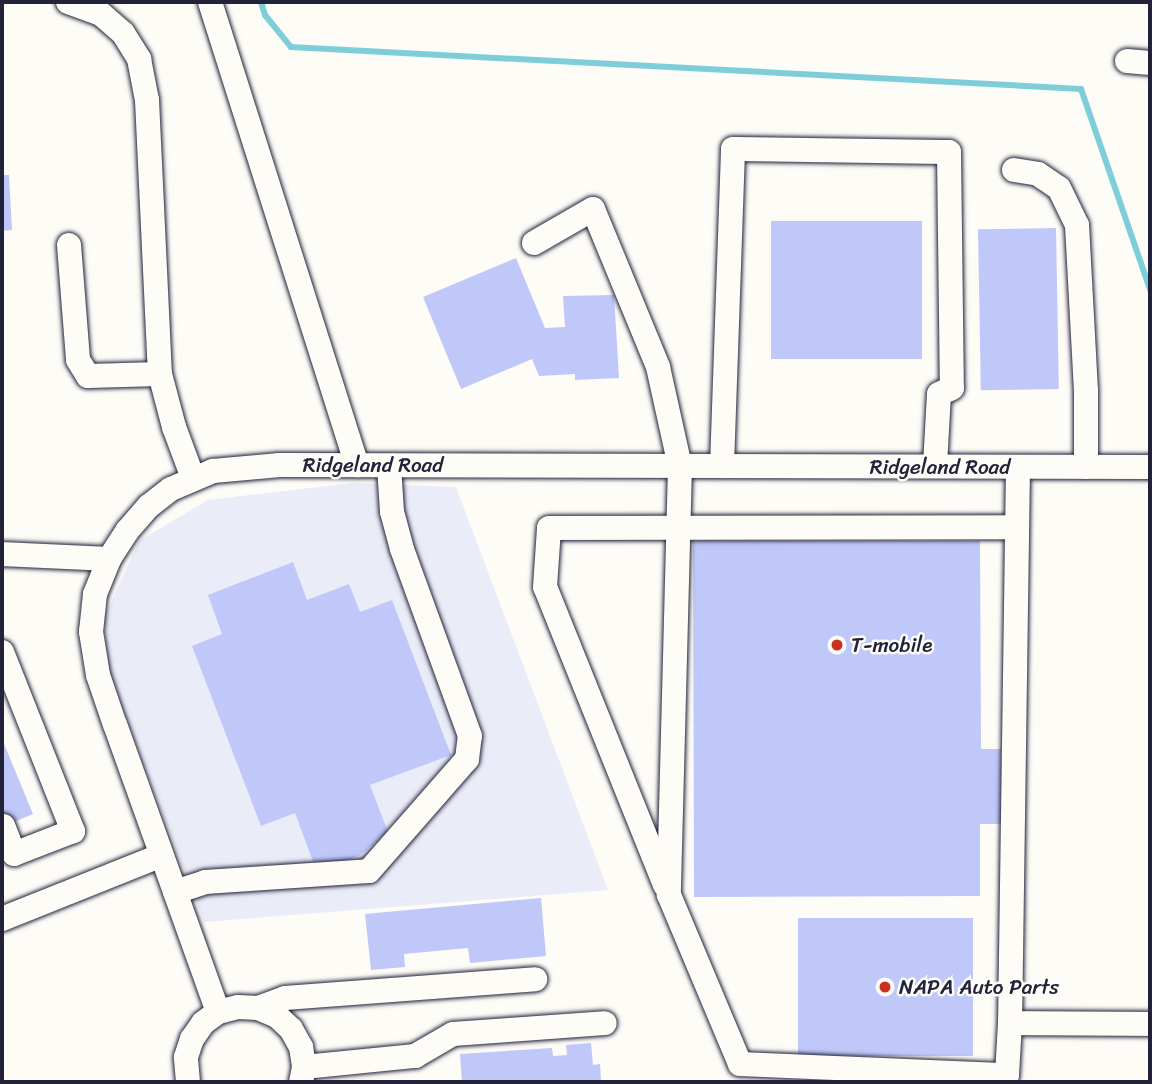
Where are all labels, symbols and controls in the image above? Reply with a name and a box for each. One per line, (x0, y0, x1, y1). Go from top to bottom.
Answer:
street label: Ridgeland Road (303, 452, 443, 478)
street label: Ridgeland Road (870, 454, 1010, 480)
place label: T-mobile (851, 632, 932, 658)
marker: T-mobile (829, 637, 845, 653)
place label: NAPA Auto Parts (899, 974, 1059, 1000)
marker: NAPA Auto Parts (877, 979, 893, 995)

